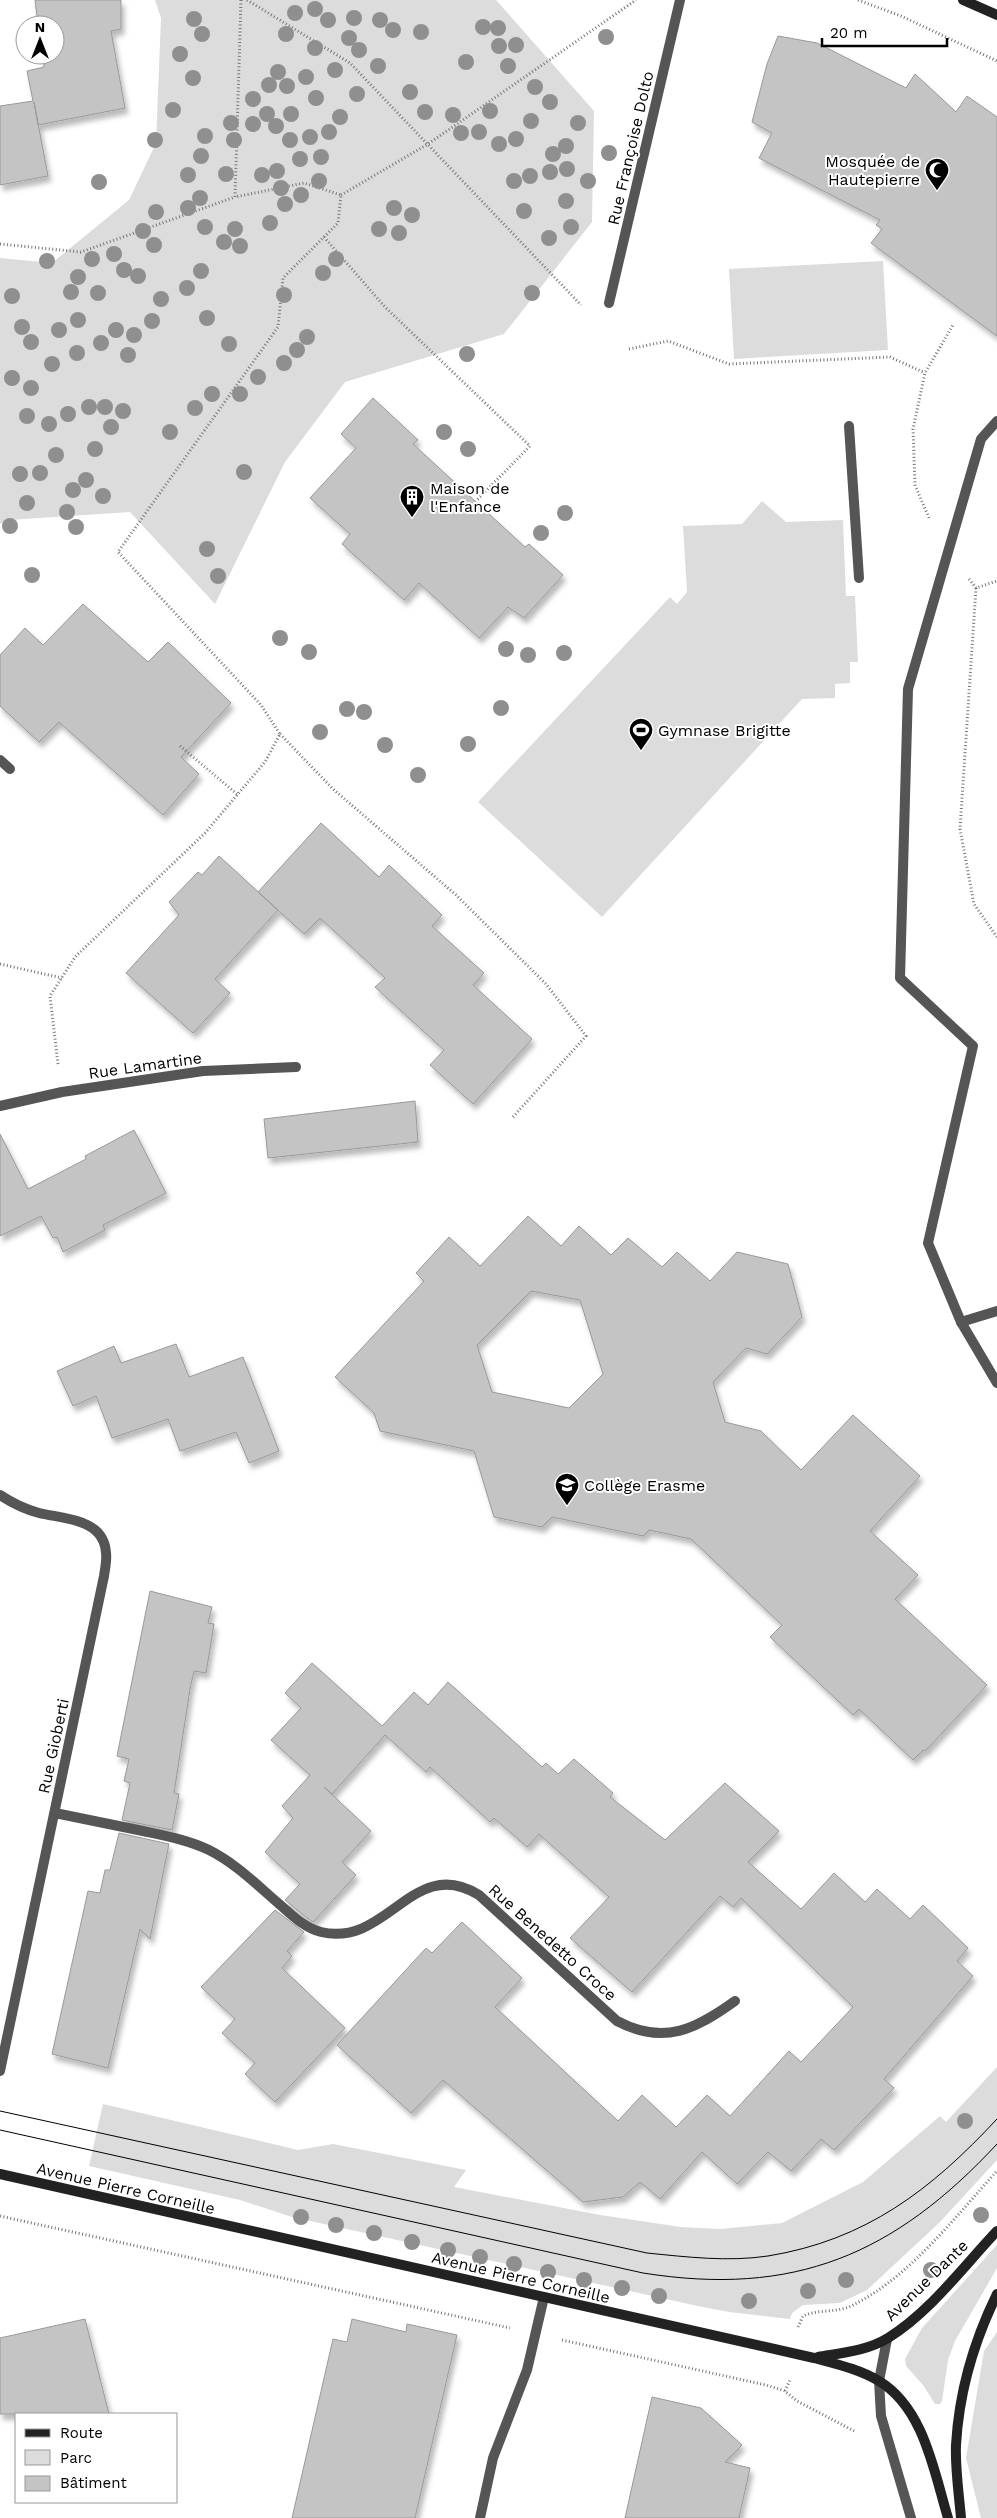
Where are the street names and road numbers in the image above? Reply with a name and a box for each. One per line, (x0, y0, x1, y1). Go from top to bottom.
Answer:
street label: Rue Françoise Dolto (604, 69, 657, 227)
street label: Rue Lamartine (87, 1048, 203, 1083)
street label: Rue Gioberti (34, 1697, 73, 1795)
street label: Rue Benedetto Croce (485, 1880, 620, 2005)
street label: Avenue Pierre Corneille (35, 2159, 217, 2218)
street label: Avenue Dante (881, 2236, 972, 2325)
street label: Avenue Pierre Corneille (430, 2248, 612, 2307)

